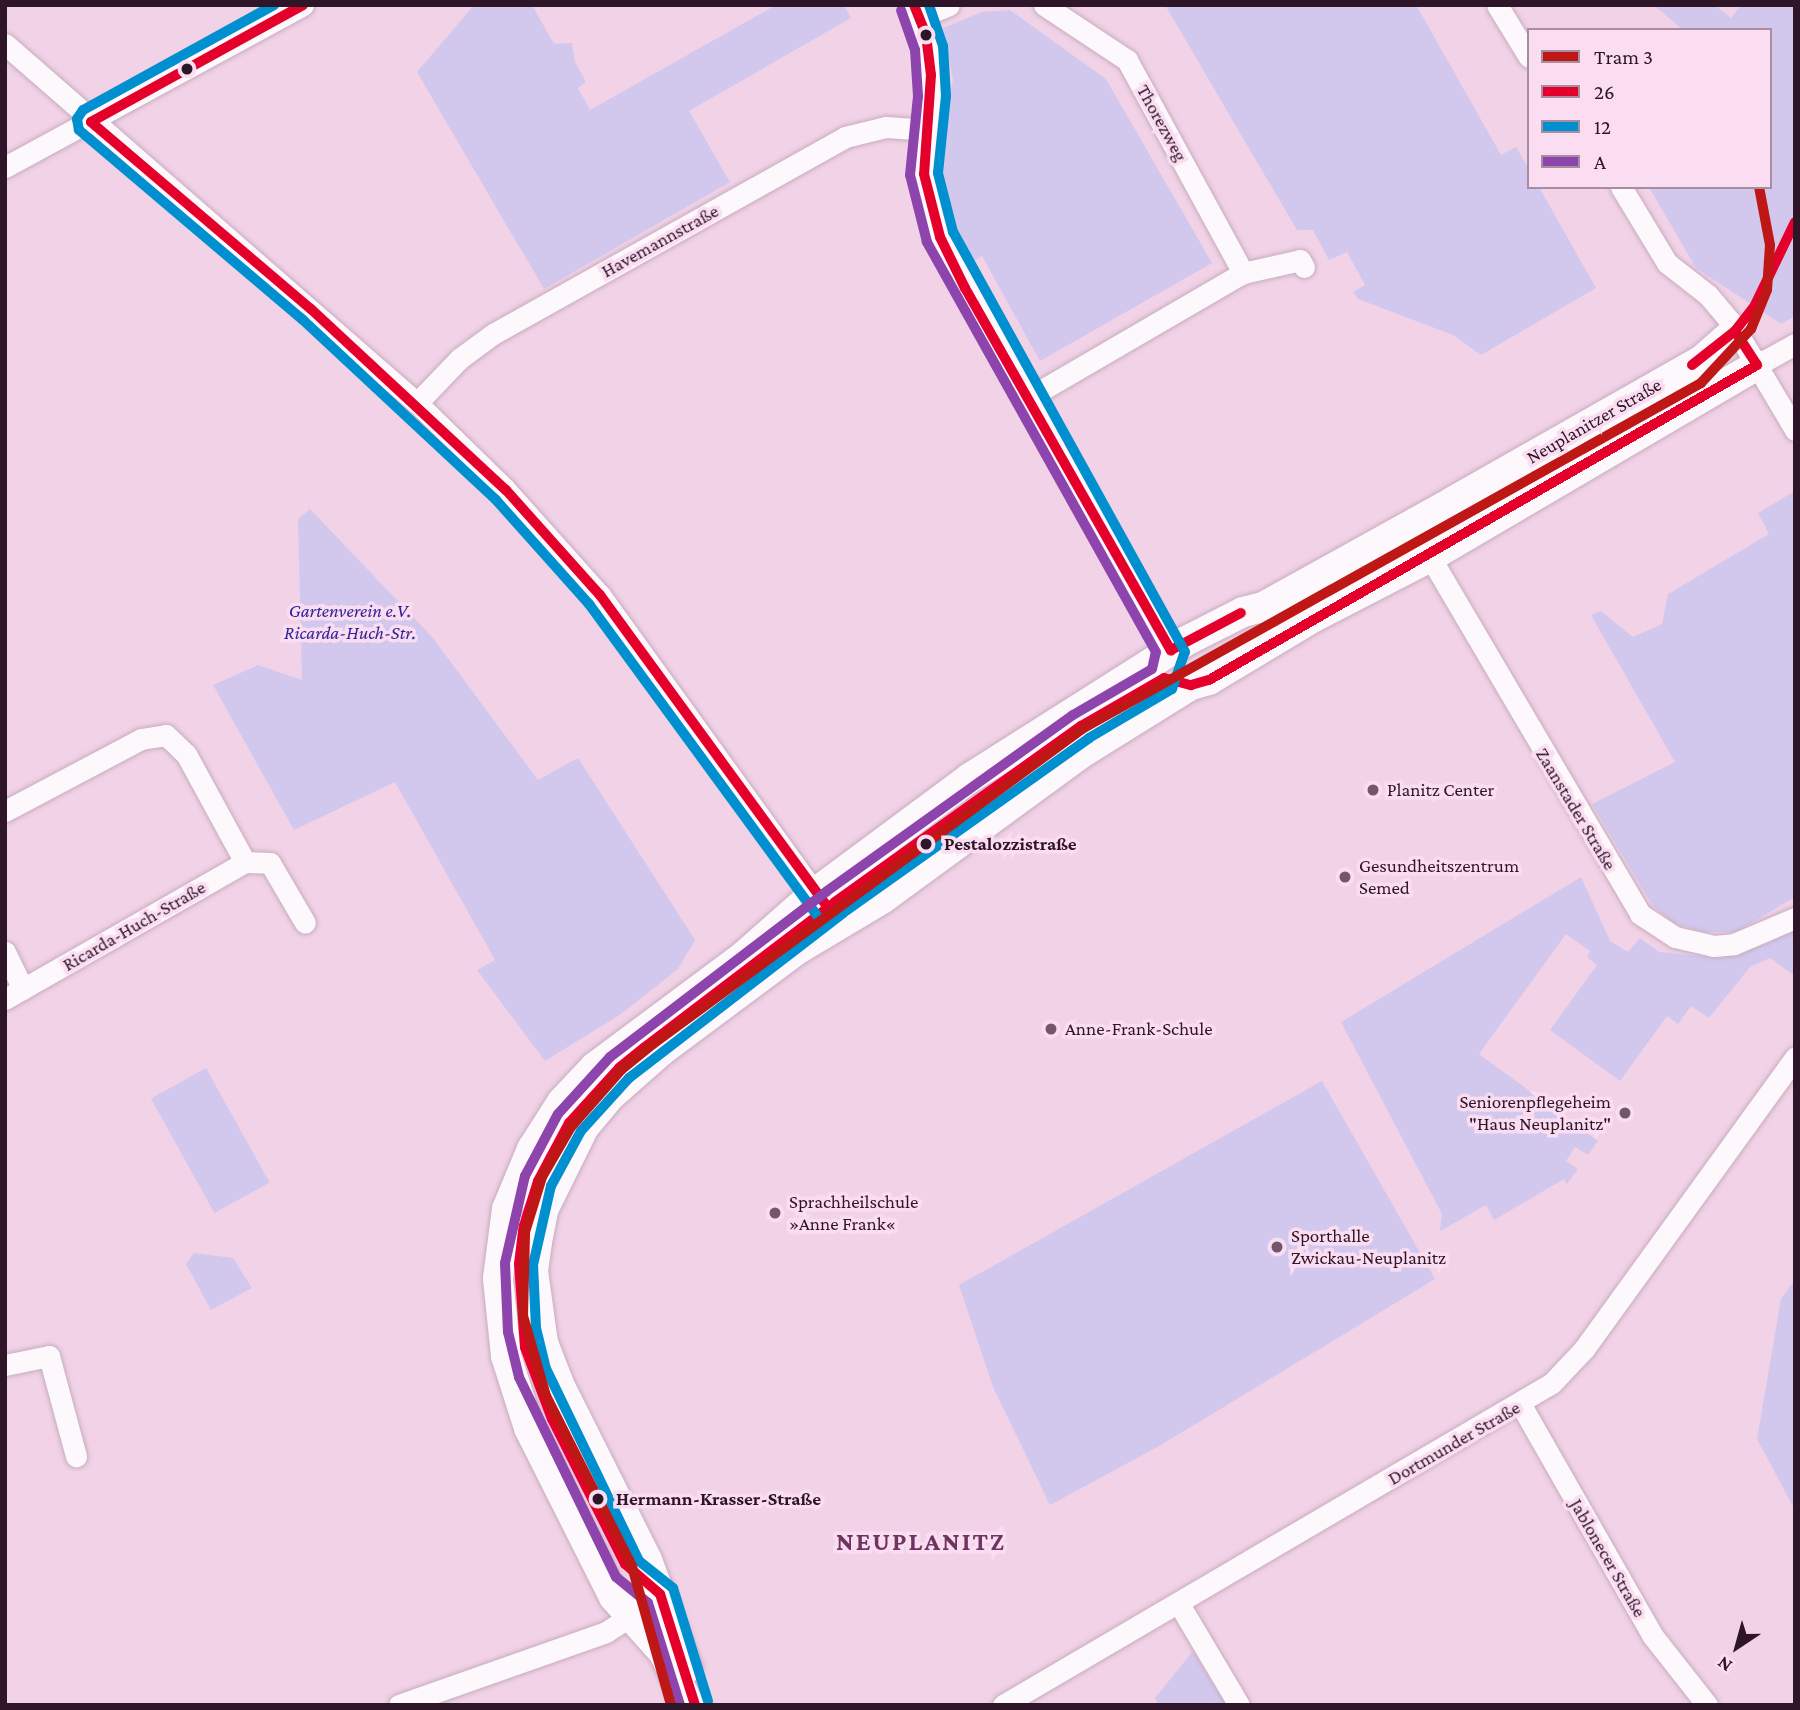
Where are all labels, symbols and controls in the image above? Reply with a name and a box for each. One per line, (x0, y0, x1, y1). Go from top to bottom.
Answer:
unlabelled marker (919, 28, 933, 42)
legend (1527, 28, 1772, 189)
text: Tram 3 (1594, 45, 1653, 69)
unlabelled marker (180, 62, 194, 76)
text: 26 (1594, 80, 1615, 104)
street label: Thorezweg (1132, 81, 1192, 165)
text: 12 (1594, 115, 1611, 139)
text: A (1594, 150, 1606, 174)
street label: Havemannstraße (597, 199, 723, 283)
street label: Neuplanitzer Straße (1523, 373, 1665, 469)
park label: Gartenverein e.V. Ricarda-Huch-Str. (284, 600, 416, 644)
street label: Zaanstader Straße (1531, 744, 1621, 874)
place label: Planitz Center (1387, 779, 1494, 801)
marker: Planitz Center (1365, 782, 1381, 798)
marker: Pestalozzistraße (914, 832, 938, 856)
place label: Pestalozzistraße (944, 833, 1077, 855)
place label: Gesundheitszentrum Semed (1359, 855, 1519, 899)
marker: Gesundheitszentrum Semed (1337, 869, 1353, 885)
street label: Ricarda-Huch-Straße (59, 876, 209, 976)
place label: Anne-Frank-Schule (1065, 1018, 1213, 1040)
marker: Anne-Frank-Schule (1043, 1021, 1059, 1037)
place label: Seniorenpflegeheim "Haus Neuplanitz" (1459, 1091, 1611, 1135)
marker: Seniorenpflegeheim "Haus Neuplanitz" (1617, 1105, 1633, 1121)
place label: Sprachheilschule »Anne Frank« (789, 1191, 918, 1235)
marker: Sprachheilschule »Anne Frank« (767, 1205, 783, 1221)
place label: Sporthalle Zwickau-Neuplanitz (1291, 1225, 1446, 1269)
marker: Sporthalle Zwickau-Neuplanitz (1269, 1239, 1285, 1255)
street label: Dortmunder Straße (1384, 1396, 1524, 1490)
marker: Hermann-Krasser-Straße (586, 1487, 610, 1511)
place label: Hermann-Krasser-Straße (616, 1488, 821, 1510)
street label: Jablonecer Straße (1565, 1495, 1651, 1621)
district label: NEUPLANITZ (837, 1526, 1005, 1558)
north arrow (1702, 1612, 1772, 1682)
text: N (1713, 1652, 1736, 1677)

